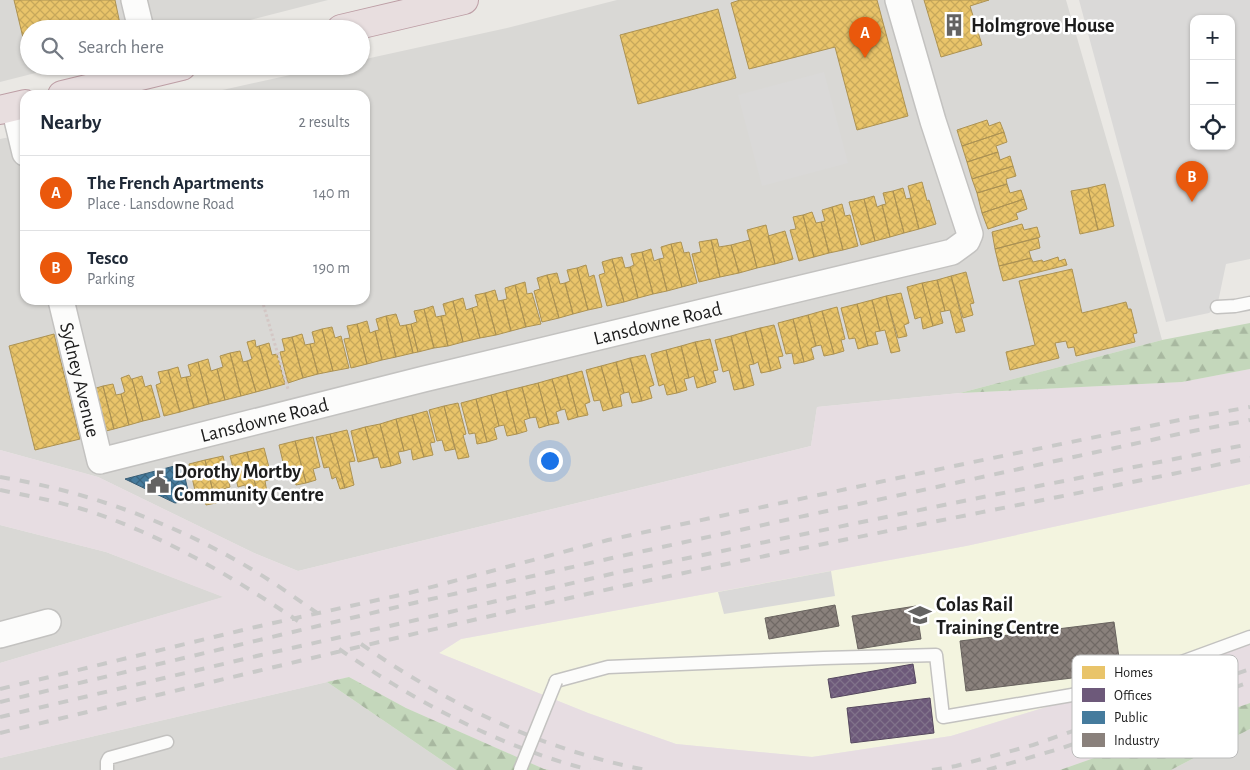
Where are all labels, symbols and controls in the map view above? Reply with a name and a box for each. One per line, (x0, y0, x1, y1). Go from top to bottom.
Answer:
building icon: Holmgrove House (941, 12, 967, 38)
map controls (1190, 15, 1235, 150)
button: + (1190, 15, 1235, 60)
place label: Holmgrove House (971, 16, 1114, 36)
pin: A (849, 17, 881, 58)
search box (20, 20, 370, 75)
icon: search (38, 34, 66, 62)
text: Search here (78, 38, 164, 57)
button: − (1190, 60, 1235, 105)
button: locate (1190, 105, 1235, 150)
text: Nearby (40, 112, 101, 133)
text: 2 results (298, 114, 350, 130)
pin: B (1176, 161, 1208, 202)
text: The French Apartments (87, 174, 264, 193)
text: A (51, 185, 61, 201)
text: 140 m (313, 185, 350, 201)
text: Place · Lansdowne Road (87, 196, 234, 212)
text: Tesco (87, 249, 128, 268)
text: B (51, 260, 61, 276)
text: 190 m (313, 260, 350, 276)
text: Parking (87, 271, 135, 287)
street label: Lansdowne Road (592, 299, 724, 349)
street label: Sydney Avenue (56, 320, 103, 439)
street label: Lansdowne Road (198, 395, 330, 446)
your location (537, 448, 563, 474)
place label: Dorothy Mortby Community Centre (174, 462, 324, 505)
public building icon: Dorothy Mortby Community Centre (145, 469, 171, 495)
place label: Colas Rail Training Centre (936, 595, 1059, 638)
school or university icon: Colas Rail Training Centre (907, 602, 933, 628)
legend (1072, 655, 1238, 758)
text: Homes (1114, 666, 1153, 680)
text: Offices (1114, 689, 1152, 703)
text: Public (1114, 711, 1148, 725)
text: Industry (1114, 734, 1160, 748)

